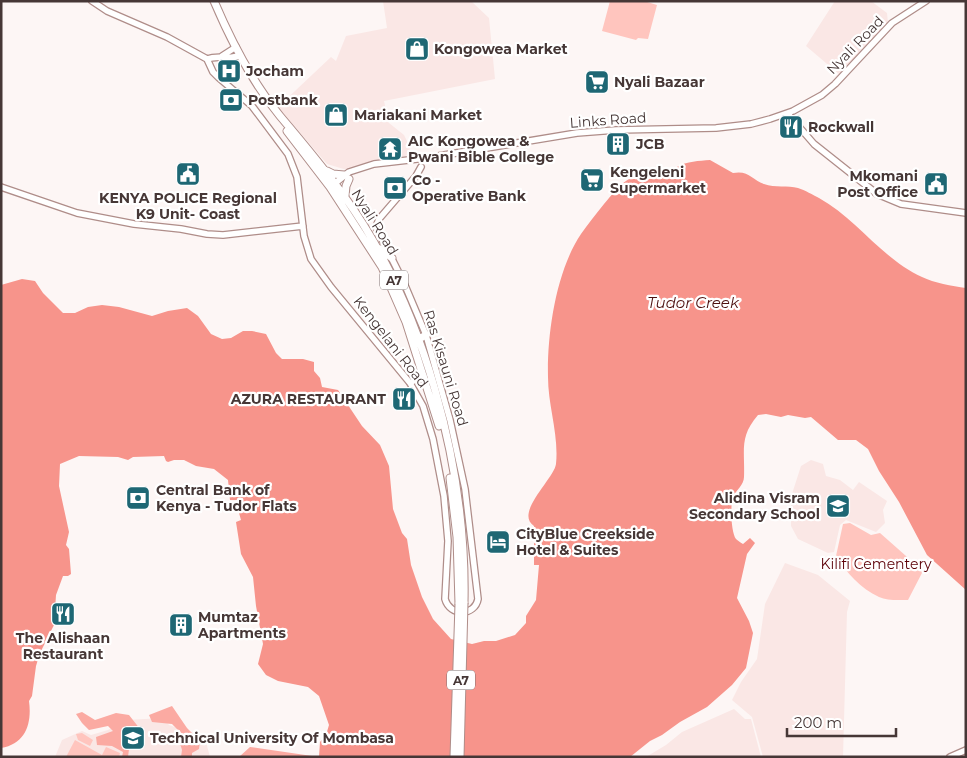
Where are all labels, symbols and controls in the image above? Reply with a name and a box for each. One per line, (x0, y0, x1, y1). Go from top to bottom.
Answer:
street label: Nyali Road (823, 12, 887, 78)
shop icon: Kongowea Market (404, 36, 430, 62)
place label: Kongowea Market (434, 40, 568, 58)
hospital icon: Jocham (216, 58, 242, 84)
place label: Jocham (245, 62, 304, 80)
supermarket icon: Nyali Bazaar (584, 69, 610, 95)
place label: Nyali Bazaar (614, 73, 705, 91)
bank icon: Postbank (218, 87, 244, 113)
place label: Postbank (248, 91, 319, 109)
shop icon: Mariakani Market (323, 102, 349, 128)
place label: Mariakani Market (354, 106, 482, 124)
street label: Links Road (569, 108, 647, 132)
restaurant icon: Rockwall (778, 114, 804, 140)
place label: Rockwall (808, 118, 874, 136)
building icon: JCB (605, 131, 631, 157)
place label: AIC Kongowea & Pwani Bible College (407, 132, 554, 166)
place label: JCB (635, 135, 665, 153)
temple icon: AIC Kongowea & Pwani Bible College (377, 136, 403, 162)
public building icon: KENYA POLICE Regional K9 Unit- Coast (175, 161, 201, 187)
place label: Kengeleni Supermarket (610, 163, 706, 197)
supermarket icon: Kengeleni Supermarket (579, 167, 605, 193)
place label: Mkomani Post Office (837, 167, 918, 201)
place label: Co - Operative Bank (412, 171, 527, 205)
public building icon: Mkomani Post Office (923, 171, 949, 197)
bank icon: Co - Operative Bank (382, 175, 408, 201)
street label: Nyali Road (348, 186, 402, 258)
place label: KENYA POLICE Regional K9 Unit- Coast (99, 189, 277, 223)
road number: A7 (380, 270, 408, 290)
street label: Kengelani Road (350, 293, 432, 391)
water label: Tudor Creek (647, 293, 740, 312)
street label: Ras Kisauni Road (420, 308, 472, 428)
restaurant icon: AZURA RESTAURANT (391, 386, 417, 412)
place label: AZURA RESTAURANT (230, 390, 386, 408)
place label: Central Bank of Kenya - Tudor Flats (156, 481, 297, 515)
bank icon: Central Bank of Kenya - Tudor Flats (125, 485, 151, 511)
place label: Alidina Visram Secondary School (689, 489, 820, 523)
school or university icon: Alidina Visram Secondary School (825, 493, 851, 519)
place label: CityBlue Creekside Hotel & Suites (516, 525, 655, 559)
hotel icon: CityBlue Creekside Hotel & Suites (485, 529, 511, 555)
park label: Kilifi Cementery (820, 555, 932, 573)
restaurant icon: The Alishaan Restaurant (50, 601, 76, 627)
place label: Mumtaz Apartments (197, 608, 287, 642)
building icon: Mumtaz Apartments (168, 612, 194, 638)
place label: The Alishaan Restaurant (16, 629, 110, 663)
road number: A7 (447, 670, 475, 690)
scale bar (787, 706, 896, 738)
text: 200 m (794, 713, 842, 732)
school or university icon: Technical University Of Mombasa (120, 725, 146, 751)
place label: Technical University Of Mombasa (150, 729, 394, 747)

